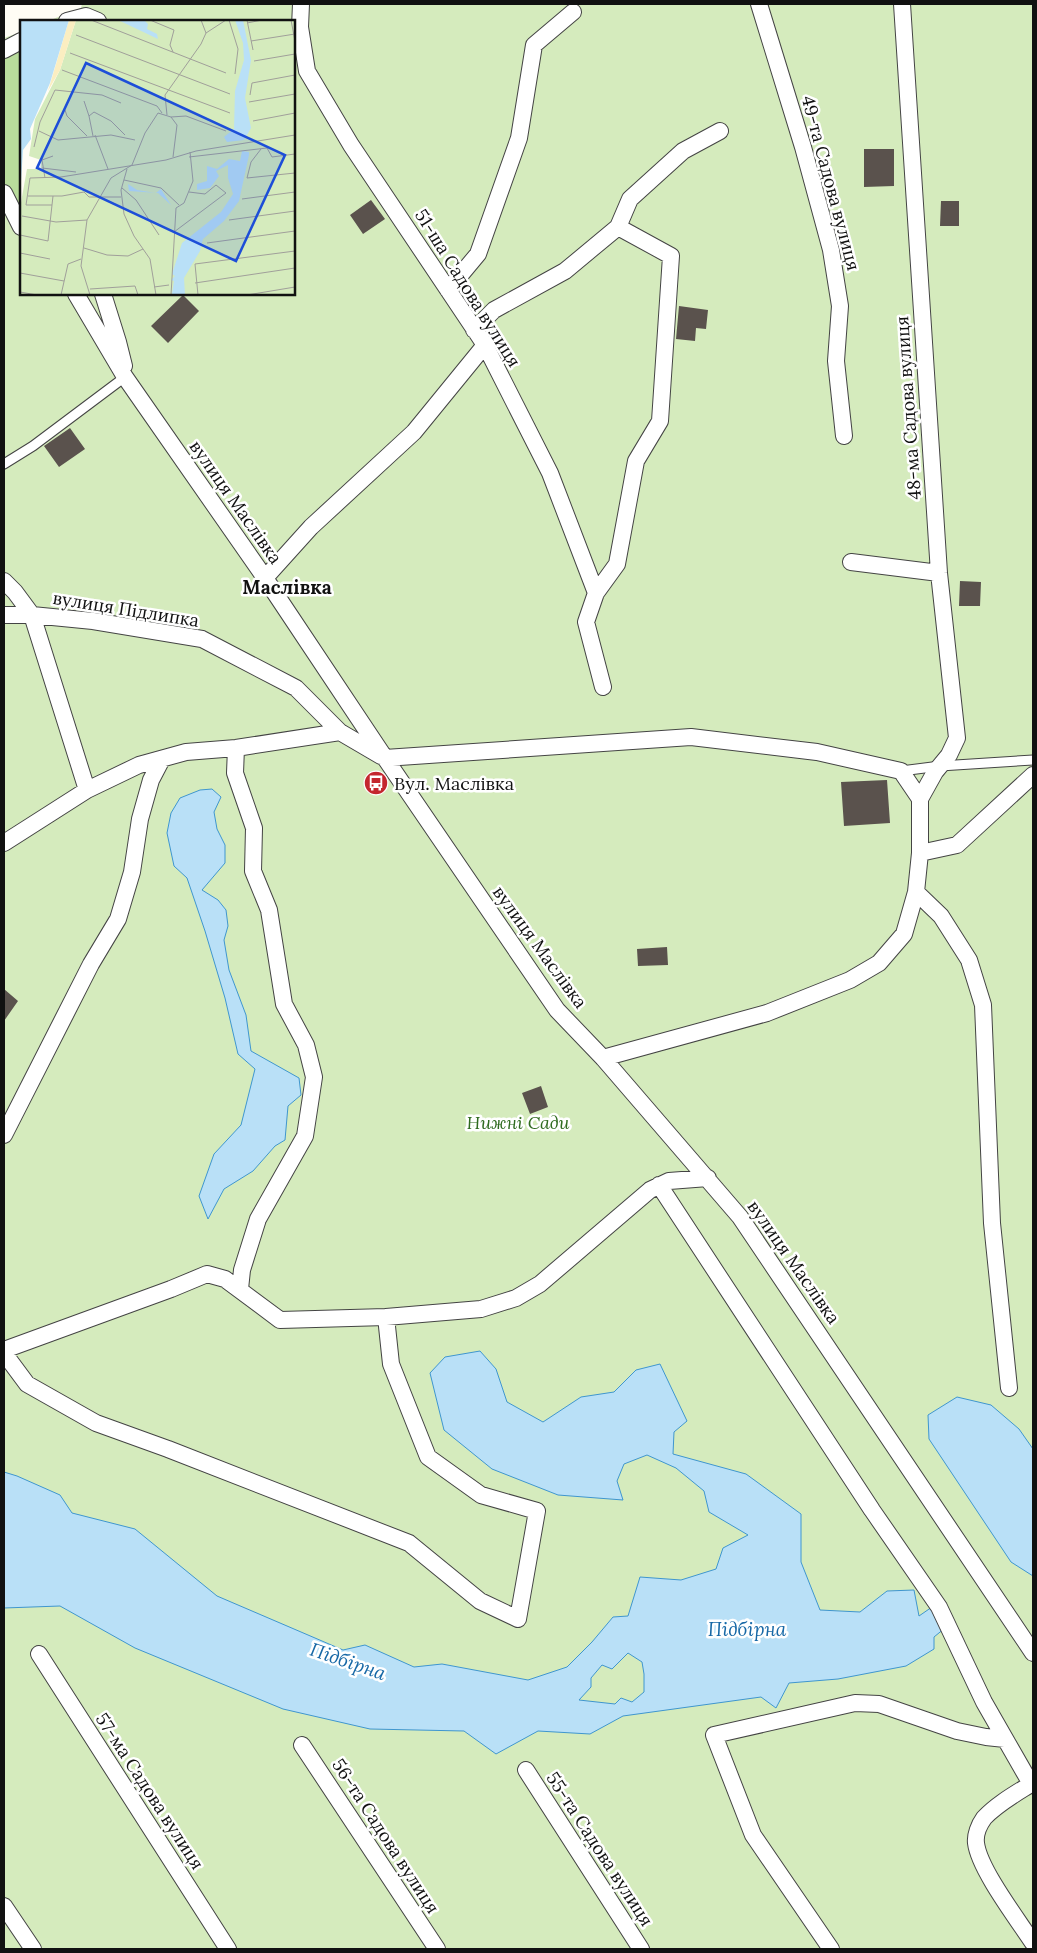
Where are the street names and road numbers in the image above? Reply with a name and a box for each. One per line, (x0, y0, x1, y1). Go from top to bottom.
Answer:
street label: 49-та Садова вулиця (797, 93, 865, 273)
street label: 51-ша Садова вулиця (410, 205, 526, 371)
street label: 48-ма Садова вулиця (890, 315, 926, 501)
street label: вулиця Маслівка (185, 436, 287, 568)
street label: вулиця Підлипка (51, 586, 201, 632)
street label: вулиця Маслівка (488, 881, 592, 1013)
street label: вулиця Маслівка (743, 1196, 845, 1328)
street label: 57-ма Садова вулиця (91, 1708, 209, 1874)
street label: 56-та Садова вулиця (327, 1754, 445, 1918)
street label: 55-та Садова вулиця (541, 1767, 659, 1931)

